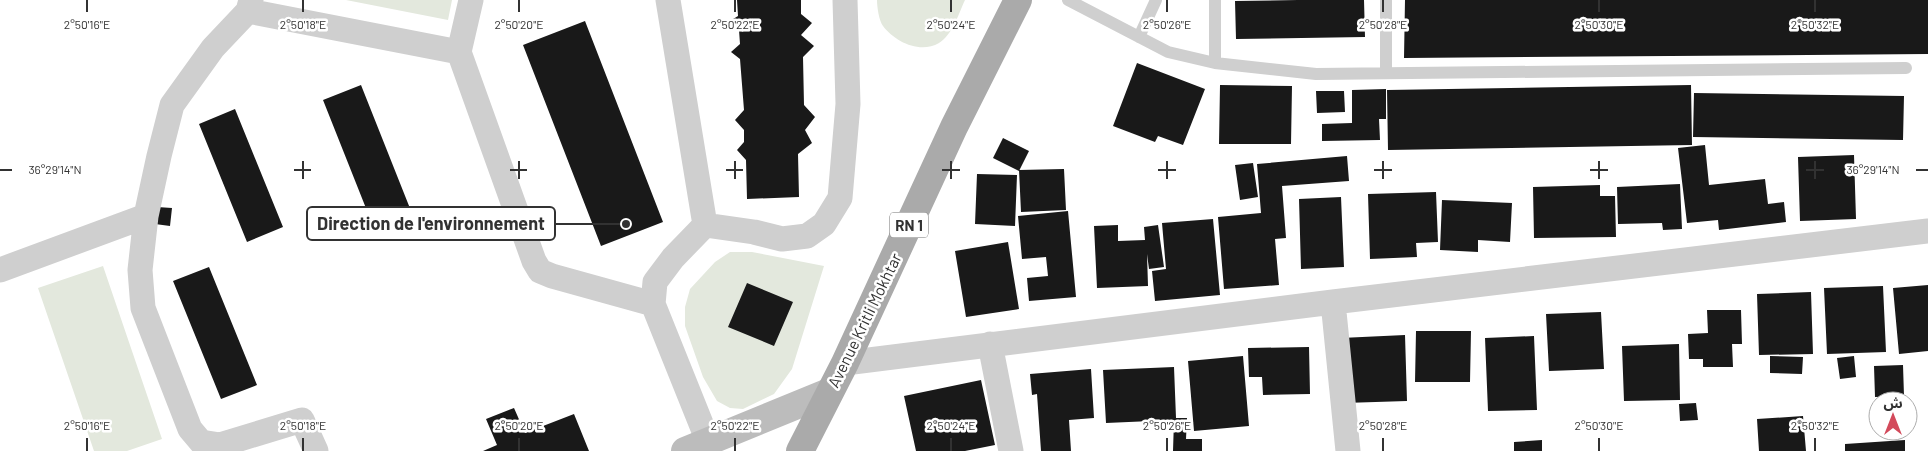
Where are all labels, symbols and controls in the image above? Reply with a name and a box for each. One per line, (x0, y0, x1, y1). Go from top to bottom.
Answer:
text: 2°50'16"E (64, 17, 110, 31)
text: 2°50'18"E (280, 17, 326, 31)
text: 2°50'20"E (494, 17, 544, 31)
text: 2°50'22"E (711, 17, 759, 31)
text: 2°50'24"E (927, 17, 975, 31)
text: 2°50'26"E (1143, 17, 1191, 31)
text: 2°50'28"E (1359, 17, 1407, 31)
text: 2°50'30"E (1575, 17, 1623, 31)
text: 2°50'32"E (1791, 17, 1839, 31)
text: 36°29'14"N (28, 162, 82, 176)
text: 36°29'14"N (1846, 162, 1900, 176)
callout: Direction de l'environnement (307, 207, 555, 240)
text: Direction de l'environnement (317, 212, 545, 234)
road number: RN 1 (890, 212, 928, 238)
street label: Avenue Kritli Mokhtar (823, 250, 905, 390)
north arrow (1868, 391, 1918, 441)
text: ش (1883, 394, 1903, 411)
text: 2°50'16"E (64, 418, 110, 432)
text: 2°50'18"E (280, 418, 326, 432)
text: 2°50'20"E (494, 418, 544, 432)
text: 2°50'22"E (711, 418, 759, 432)
text: 2°50'24"E (927, 418, 975, 432)
text: 2°50'26"E (1143, 418, 1191, 432)
text: 2°50'28"E (1359, 418, 1407, 432)
text: 2°50'30"E (1575, 418, 1623, 432)
text: 2°50'32"E (1791, 418, 1839, 432)

